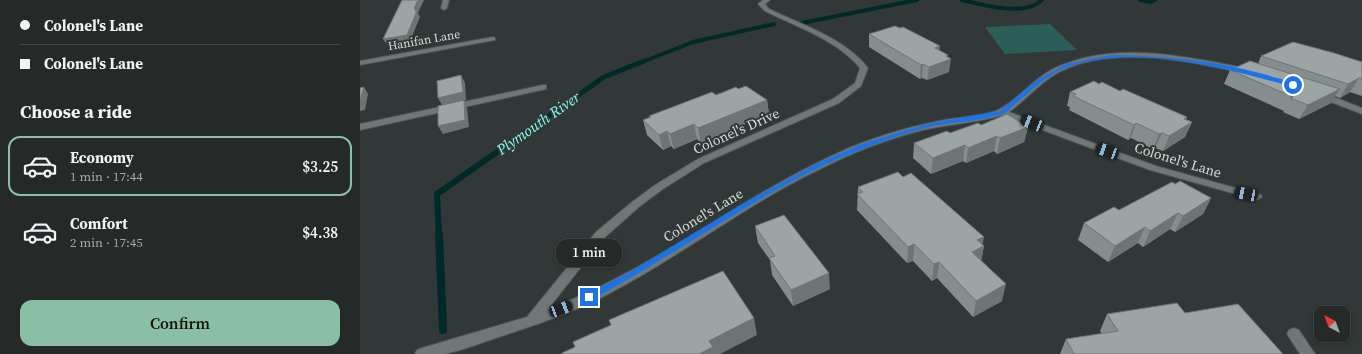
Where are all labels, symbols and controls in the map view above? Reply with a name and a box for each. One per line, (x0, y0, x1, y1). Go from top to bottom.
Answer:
text: Colonel's Lane (44, 15, 143, 36)
street label: Hanifan Lane (387, 26, 461, 54)
text: Colonel's Lane (44, 53, 143, 74)
route start (1284, 76, 1302, 94)
water label: Plymouth River (491, 86, 585, 160)
text: Choose a ride (20, 99, 132, 124)
street label: Colonel's Drive (690, 103, 782, 159)
car (1019, 113, 1045, 133)
street label: Colonel's Lane (1132, 137, 1224, 183)
car (1094, 141, 1120, 161)
text: Economy (70, 147, 134, 168)
icon: car (22, 148, 58, 184)
text: $3.25 (302, 156, 338, 177)
text: 1 min · 17:44 (70, 168, 143, 185)
street label: Colonel's Lane (659, 183, 747, 247)
car (1233, 186, 1259, 202)
text: Comfort (70, 213, 128, 234)
icon: car (22, 214, 58, 250)
text: $4.38 (302, 222, 338, 243)
text: 2 min · 17:45 (70, 234, 143, 251)
callout: 1 min (556, 239, 622, 267)
text: 1 min (572, 244, 606, 261)
route end (580, 288, 598, 306)
car (548, 299, 574, 319)
button: Confirm (20, 300, 340, 346)
north arrow (1314, 306, 1350, 342)
map controls (1314, 306, 1350, 342)

